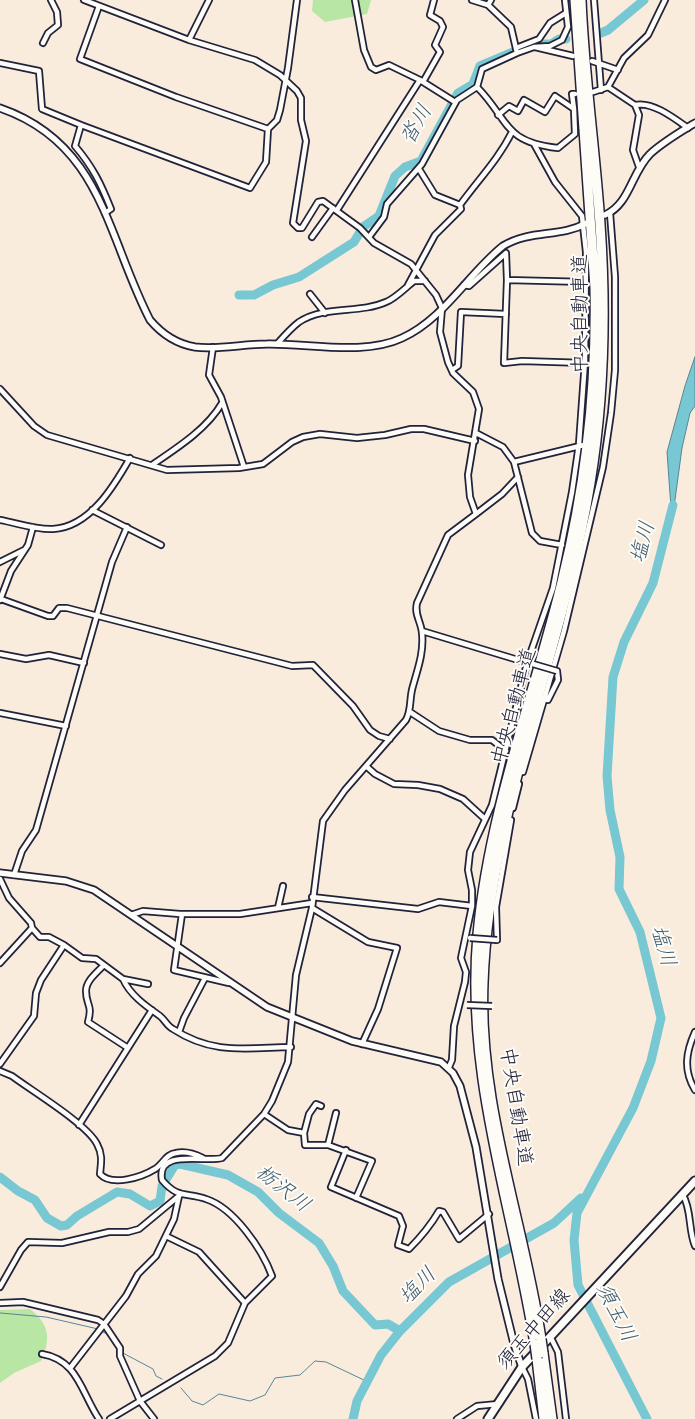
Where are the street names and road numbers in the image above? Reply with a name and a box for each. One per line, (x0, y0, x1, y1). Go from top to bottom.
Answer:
street label: 中央自動車道 (571, 254, 595, 374)
street label: 中央自動車道 (490, 646, 544, 768)
street label: 中央自動車道 (492, 1046, 534, 1168)
street label: 須玉中田線 (494, 1285, 578, 1377)

